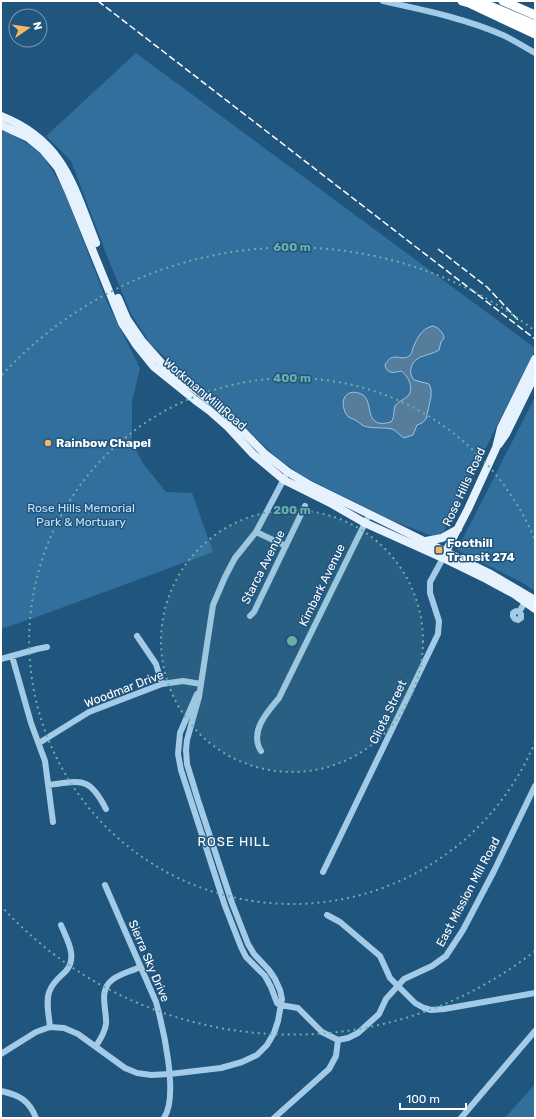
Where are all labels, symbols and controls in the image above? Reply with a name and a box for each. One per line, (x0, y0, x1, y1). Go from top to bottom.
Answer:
north arrow (8, 8, 48, 48)
text: N (30, 21, 44, 31)
text: 600 m (273, 240, 311, 254)
street label: Workman Mill Road (161, 355, 249, 433)
text: 400 m (273, 371, 311, 385)
place label: Rainbow Chapel (56, 436, 151, 450)
marker: Rainbow Chapel (43, 438, 53, 448)
street label: Rose Hills Road (440, 445, 488, 529)
park label: Rose Hills Memorial Park & Mortuary (27, 501, 135, 529)
text: 200 m (273, 503, 311, 517)
street label: Starca Avenue (238, 527, 288, 606)
place label: Foothill Transit 274 (447, 536, 515, 564)
street label: Kimbark Avenue (296, 541, 348, 628)
marker: Foothill Transit 274 (434, 545, 444, 555)
centre of rings (285, 634, 299, 648)
street label: Woodmar Drive (82, 667, 166, 711)
street label: Cliota Street (366, 677, 410, 746)
district label: ROSE HILL (198, 834, 270, 849)
street label: East Mission Mill Road (433, 835, 503, 949)
street label: Sierra Sky Drive (125, 918, 173, 1004)
scale bar (400, 1085, 466, 1111)
text: 100 m (406, 1092, 440, 1106)

